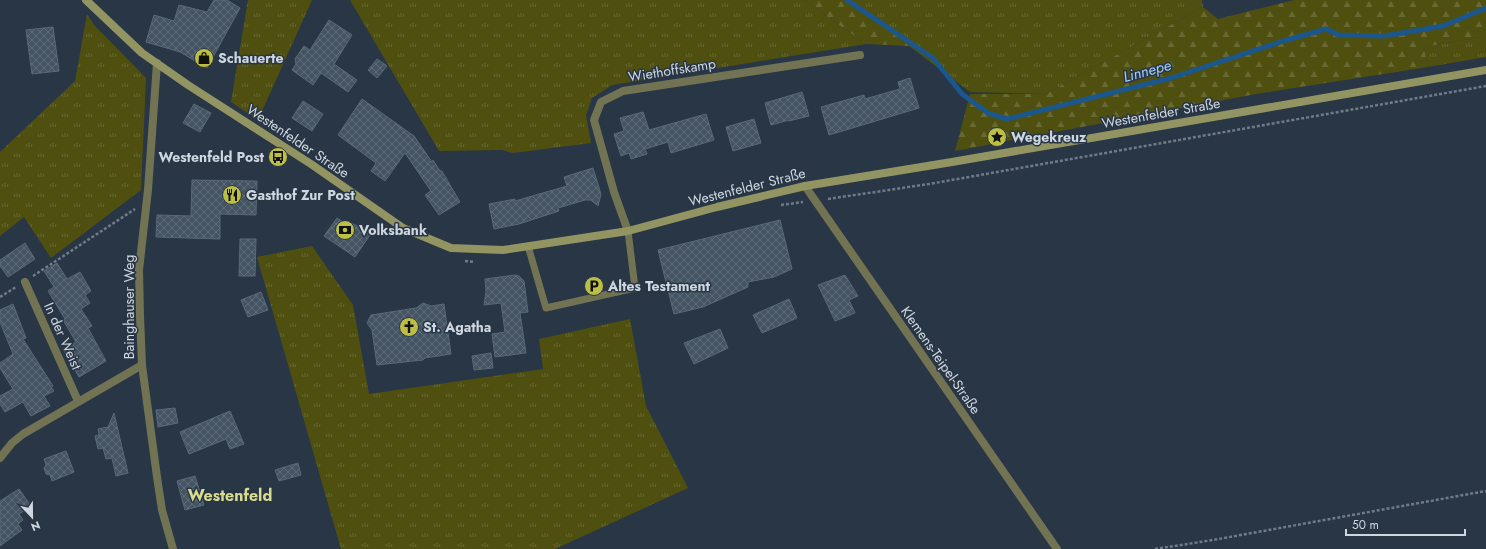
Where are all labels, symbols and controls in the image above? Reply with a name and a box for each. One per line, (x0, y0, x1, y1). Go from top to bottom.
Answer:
shop icon: Schauerte (193, 47, 215, 69)
place label: Schauerte (218, 48, 283, 68)
street label: Wiethoffskamp (627, 53, 717, 87)
water label: Linnepe (1121, 54, 1174, 88)
street label: Westenfelder Straße (1100, 93, 1222, 133)
street label: Westenfelder Straße (243, 99, 353, 183)
place icon: Wegekreuz (986, 126, 1008, 148)
place label: Wegekreuz (1011, 127, 1087, 147)
bus stop icon: Westenfeld Post (267, 146, 289, 168)
place label: Westenfeld Post (158, 147, 265, 167)
street label: Westenfelder Straße (686, 163, 808, 211)
restaurant icon: Gasthof Zur Post (221, 184, 243, 206)
place label: Gasthof Zur Post (246, 185, 355, 205)
bank icon: Volksbank (334, 219, 356, 241)
place label: Volksbank (358, 220, 427, 240)
street label: Bainghauser Weg (119, 255, 139, 359)
parking icon: Altes Testament (583, 275, 605, 297)
place label: Altes Testament (607, 276, 711, 296)
street label: In der Weist (39, 299, 87, 373)
street label: Klemens-Teipel-Straße (896, 302, 986, 418)
church icon: St. Agatha (398, 316, 420, 338)
place label: St. Agatha (423, 317, 491, 337)
district label: Westenfeld (188, 484, 272, 507)
north arrow (12, 497, 52, 537)
scale bar (1346, 511, 1465, 537)
text: 50 m (1352, 516, 1379, 534)
text: N (29, 517, 43, 535)

